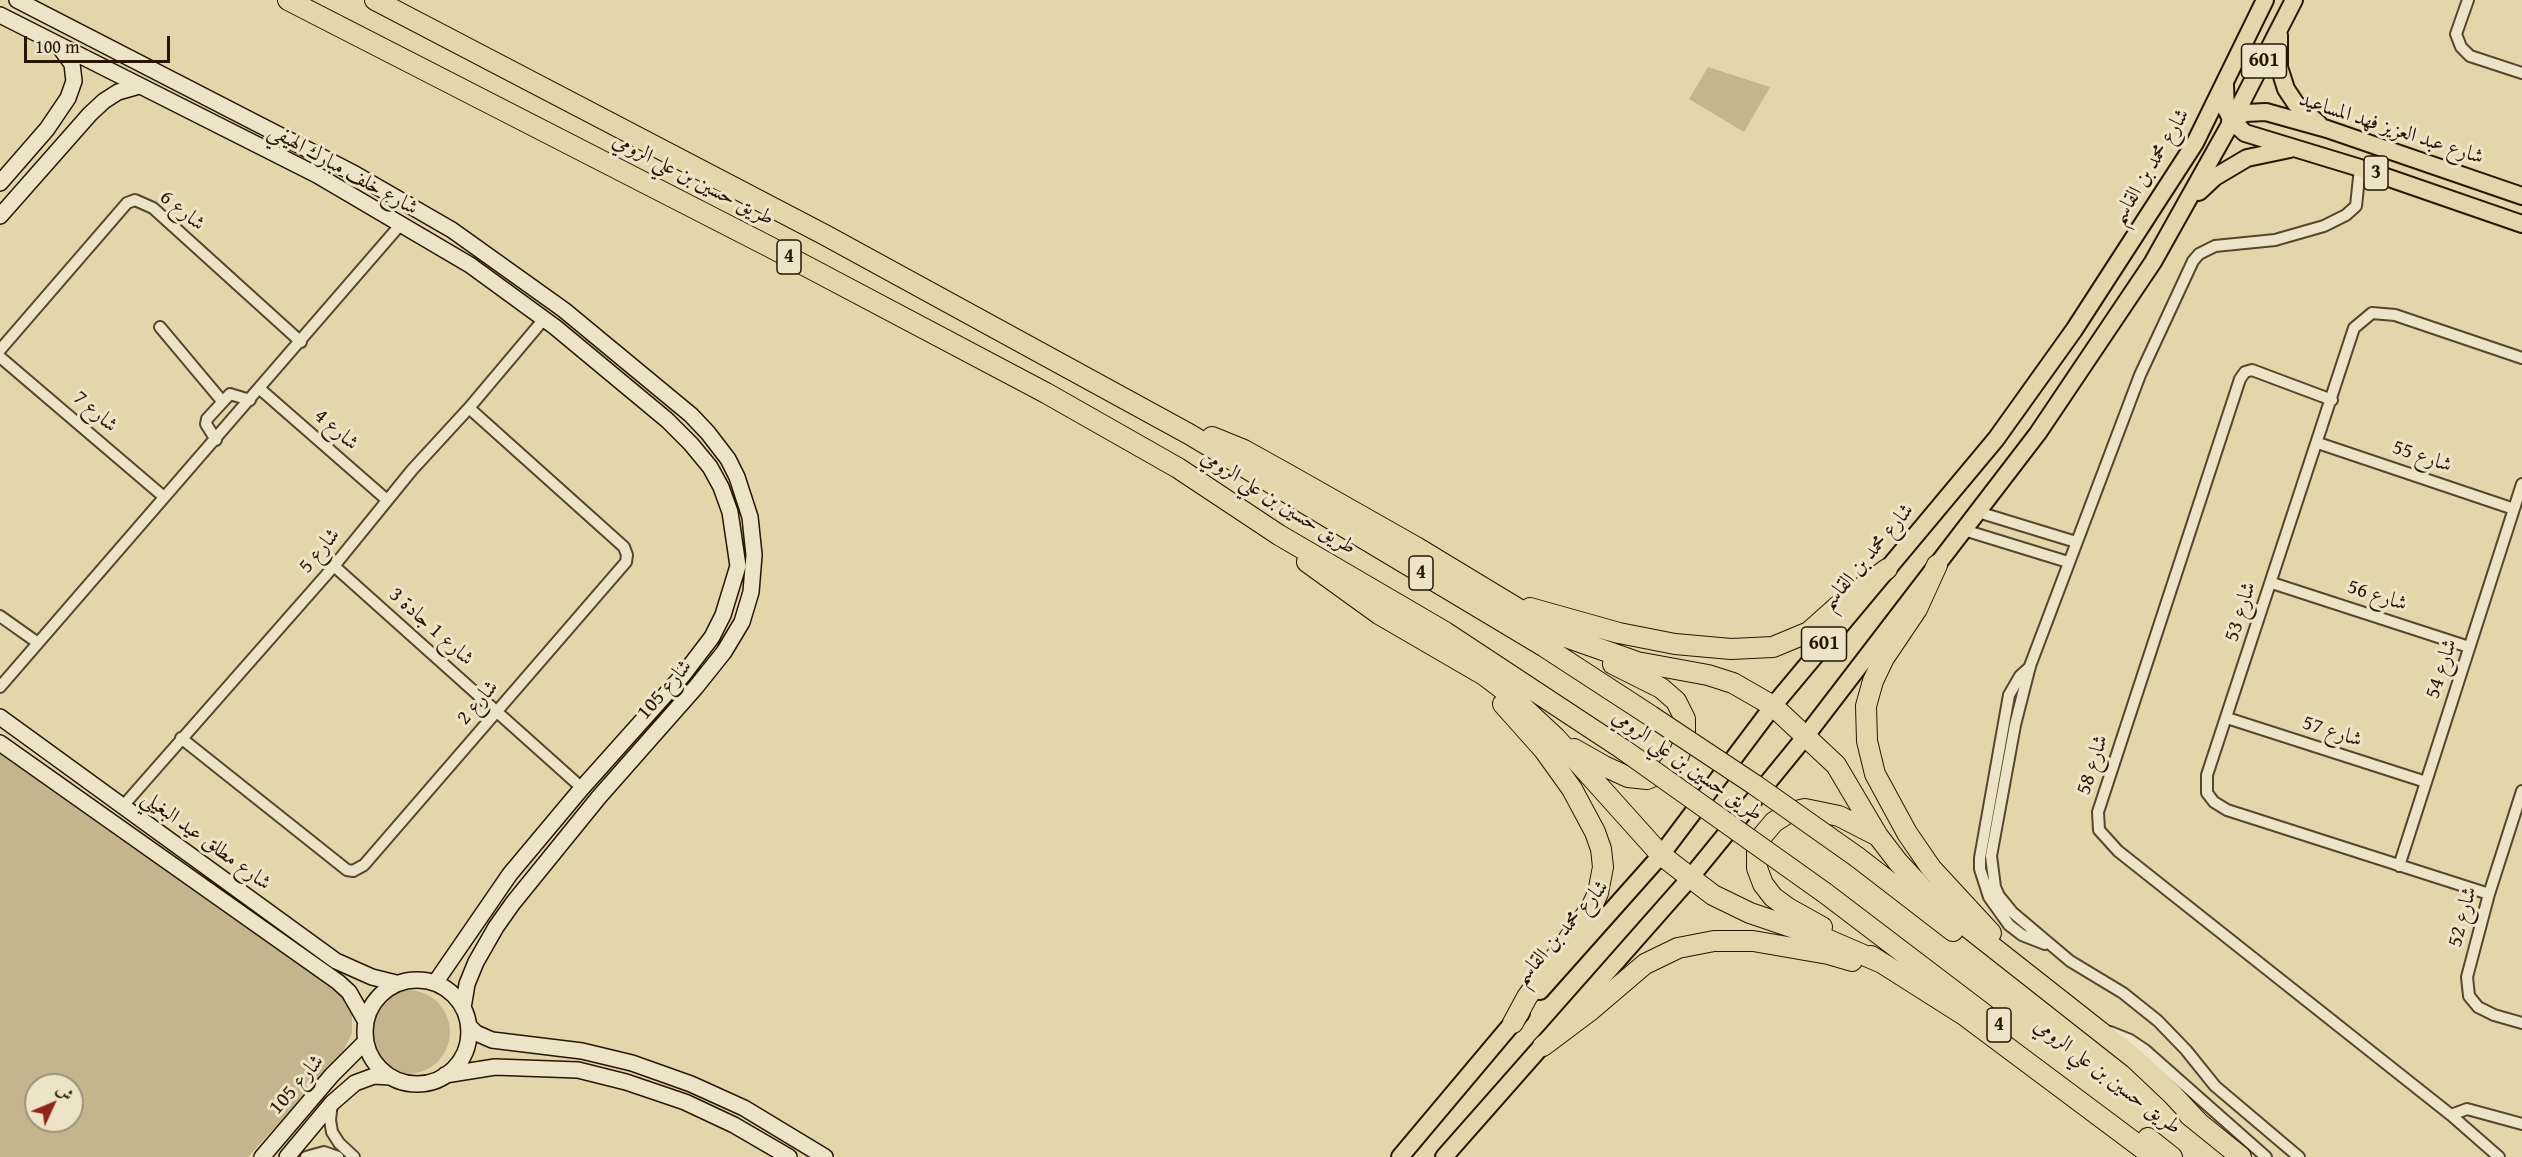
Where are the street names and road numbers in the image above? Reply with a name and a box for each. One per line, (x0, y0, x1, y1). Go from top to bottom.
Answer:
road number: 601 (2242, 44, 2286, 78)
street label: شارع عبد العزيز فهد المساعيد (2295, 87, 2487, 171)
street label: شارع محمد بن القاسم (2106, 104, 2196, 230)
street label: شارع خلف مبارك الهيفي (264, 119, 422, 221)
street label: طريق حسين بن علي الرومي (608, 128, 778, 232)
road number: 3 (2364, 156, 2388, 190)
street label: شارع 6 (154, 185, 210, 237)
road number: 4 (777, 240, 801, 274)
street label: شارع 7 (67, 386, 123, 438)
street label: شارع 4 (308, 404, 364, 456)
street label: شارع 55 (2389, 435, 2455, 479)
street label: طريق حسين بن علي الرومي (1196, 445, 1360, 561)
street label: شارع محمد بن القاسم (1816, 499, 1920, 615)
street label: شارع 5 (294, 523, 346, 579)
road number: 4 (1409, 556, 1433, 590)
street label: شارع 56 (2344, 575, 2410, 617)
street label: شارع 53 (2220, 579, 2262, 645)
street label: شارع 1 جادة 3 (383, 582, 479, 672)
road number: 601 (1802, 627, 1846, 661)
street label: شارع 54 (2421, 636, 2463, 702)
street label: شارع 105 (632, 655, 698, 725)
street label: شارع 2 (452, 675, 504, 731)
street label: طريق حسين بن علي الرومي (1607, 705, 1767, 827)
street label: شارع 57 (2299, 711, 2365, 753)
street label: شارع 58 (2072, 732, 2114, 798)
street label: شارع مطلق عيد البغيلي (136, 786, 276, 896)
street label: شارع محمد بن القاسم (1509, 875, 1615, 991)
street label: شارع 52 (2443, 884, 2483, 950)
road number: 4 (1987, 1008, 2011, 1042)
street label: طريق حسين بن علي الرومي (2028, 1013, 2186, 1141)
street label: شارع 105 (264, 1050, 330, 1120)

